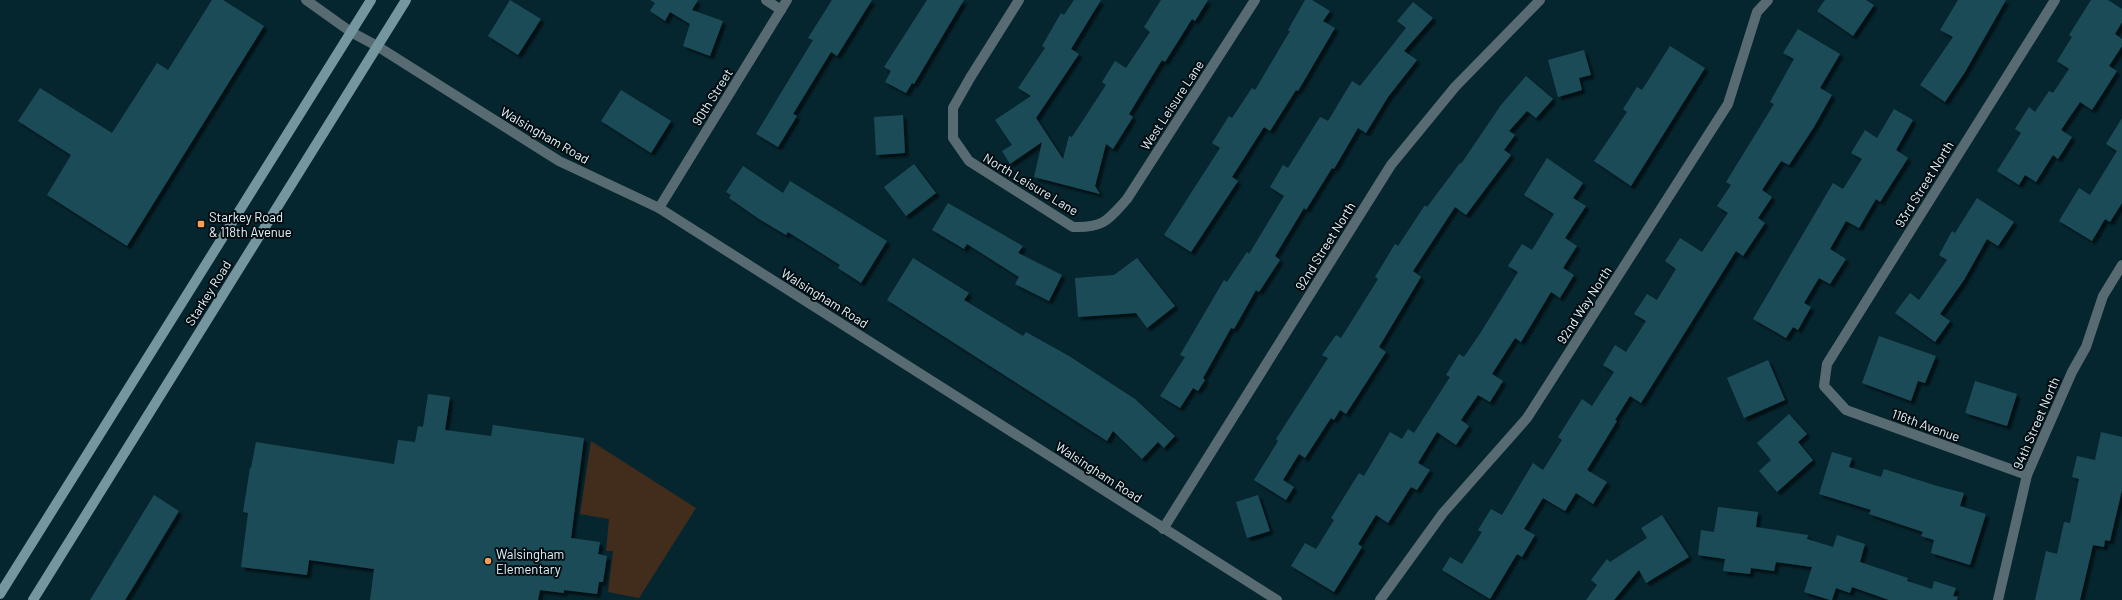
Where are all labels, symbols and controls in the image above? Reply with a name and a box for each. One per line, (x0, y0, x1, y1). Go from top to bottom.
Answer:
street label: West Leisure Lane (1137, 57, 1207, 153)
street label: 90th Street (688, 66, 736, 128)
street label: Walsingham Road (498, 103, 592, 167)
street label: 93rd Street North (1891, 138, 1957, 230)
street label: North Leisure Lane (981, 149, 1081, 219)
street label: 92nd Street North (1291, 199, 1359, 293)
place label: Starkey Road & 118th Avenue (209, 209, 292, 240)
marker: Starkey Road & 118th Avenue (196, 219, 206, 229)
street label: Starkey Road (182, 257, 234, 329)
street label: 92nd Way North (1553, 263, 1615, 347)
street label: Walsingham Road (778, 265, 872, 331)
street label: 94th Street North (2009, 374, 2063, 472)
street label: 116th Avenue (1890, 405, 1962, 445)
street label: Walsingham Road (1053, 438, 1145, 506)
place label: Walsingham Elementary (496, 546, 564, 577)
marker: Walsingham Elementary (483, 556, 493, 566)

